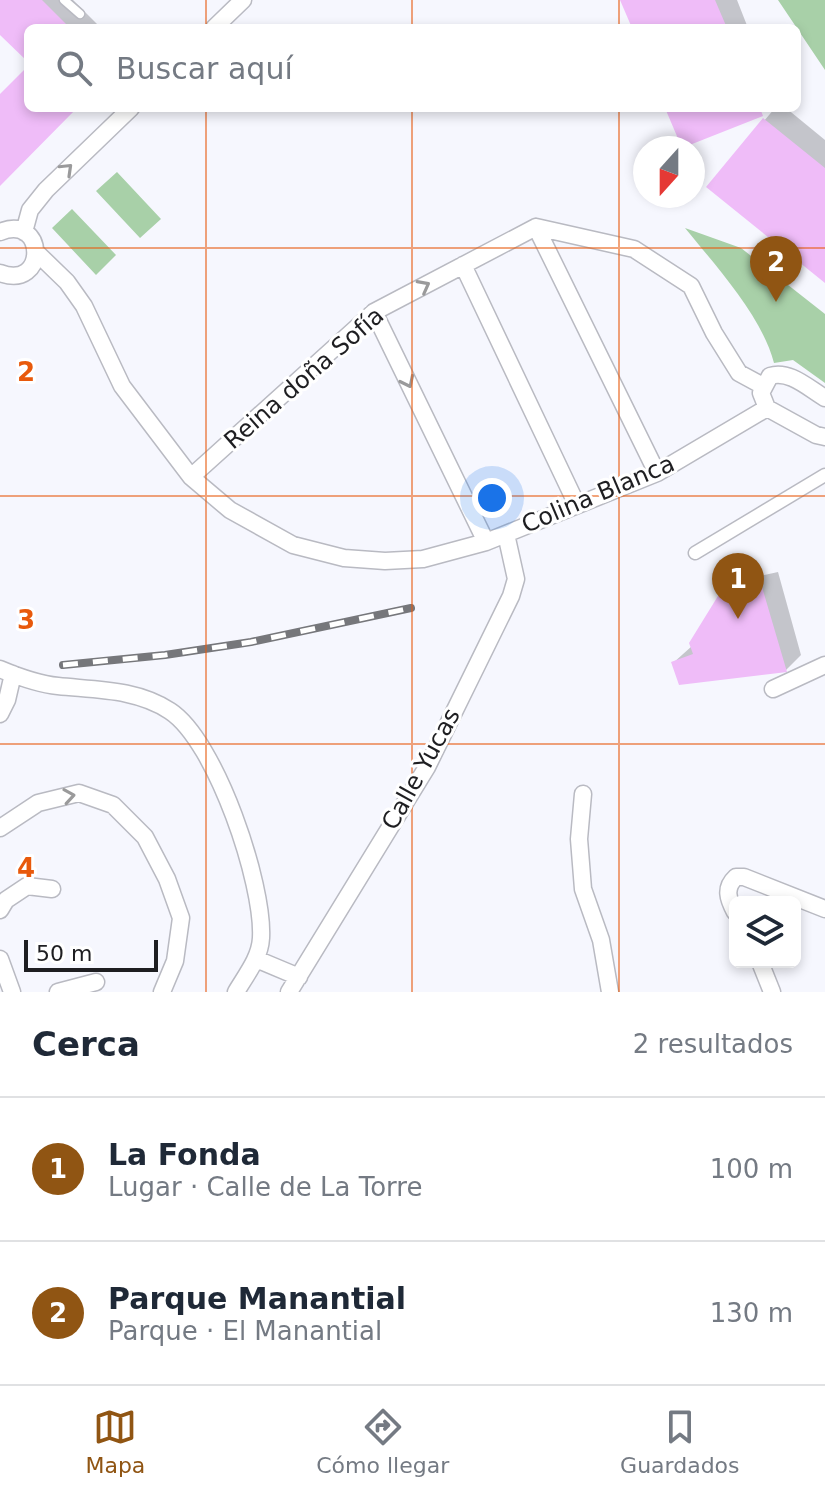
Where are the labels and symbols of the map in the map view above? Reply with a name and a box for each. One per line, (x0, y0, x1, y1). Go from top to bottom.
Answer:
north arrow (633, 136, 705, 208)
one-way arrow (58, 164, 72, 178)
pin: 2 (750, 236, 802, 302)
one-way arrow (415, 280, 429, 296)
street label: Reina doña Sofía (219, 301, 389, 455)
text: 2 (17, 357, 35, 387)
one-way arrow (399, 374, 414, 389)
street label: Colina Blanca (517, 449, 679, 539)
your location (472, 478, 512, 518)
pin: 1 (712, 553, 764, 619)
text: 3 (17, 605, 35, 635)
street label: Calle Yucas (376, 703, 466, 835)
one-way arrow (63, 788, 76, 805)
text: 4 (17, 853, 35, 883)
scale bar (24, 936, 158, 972)

